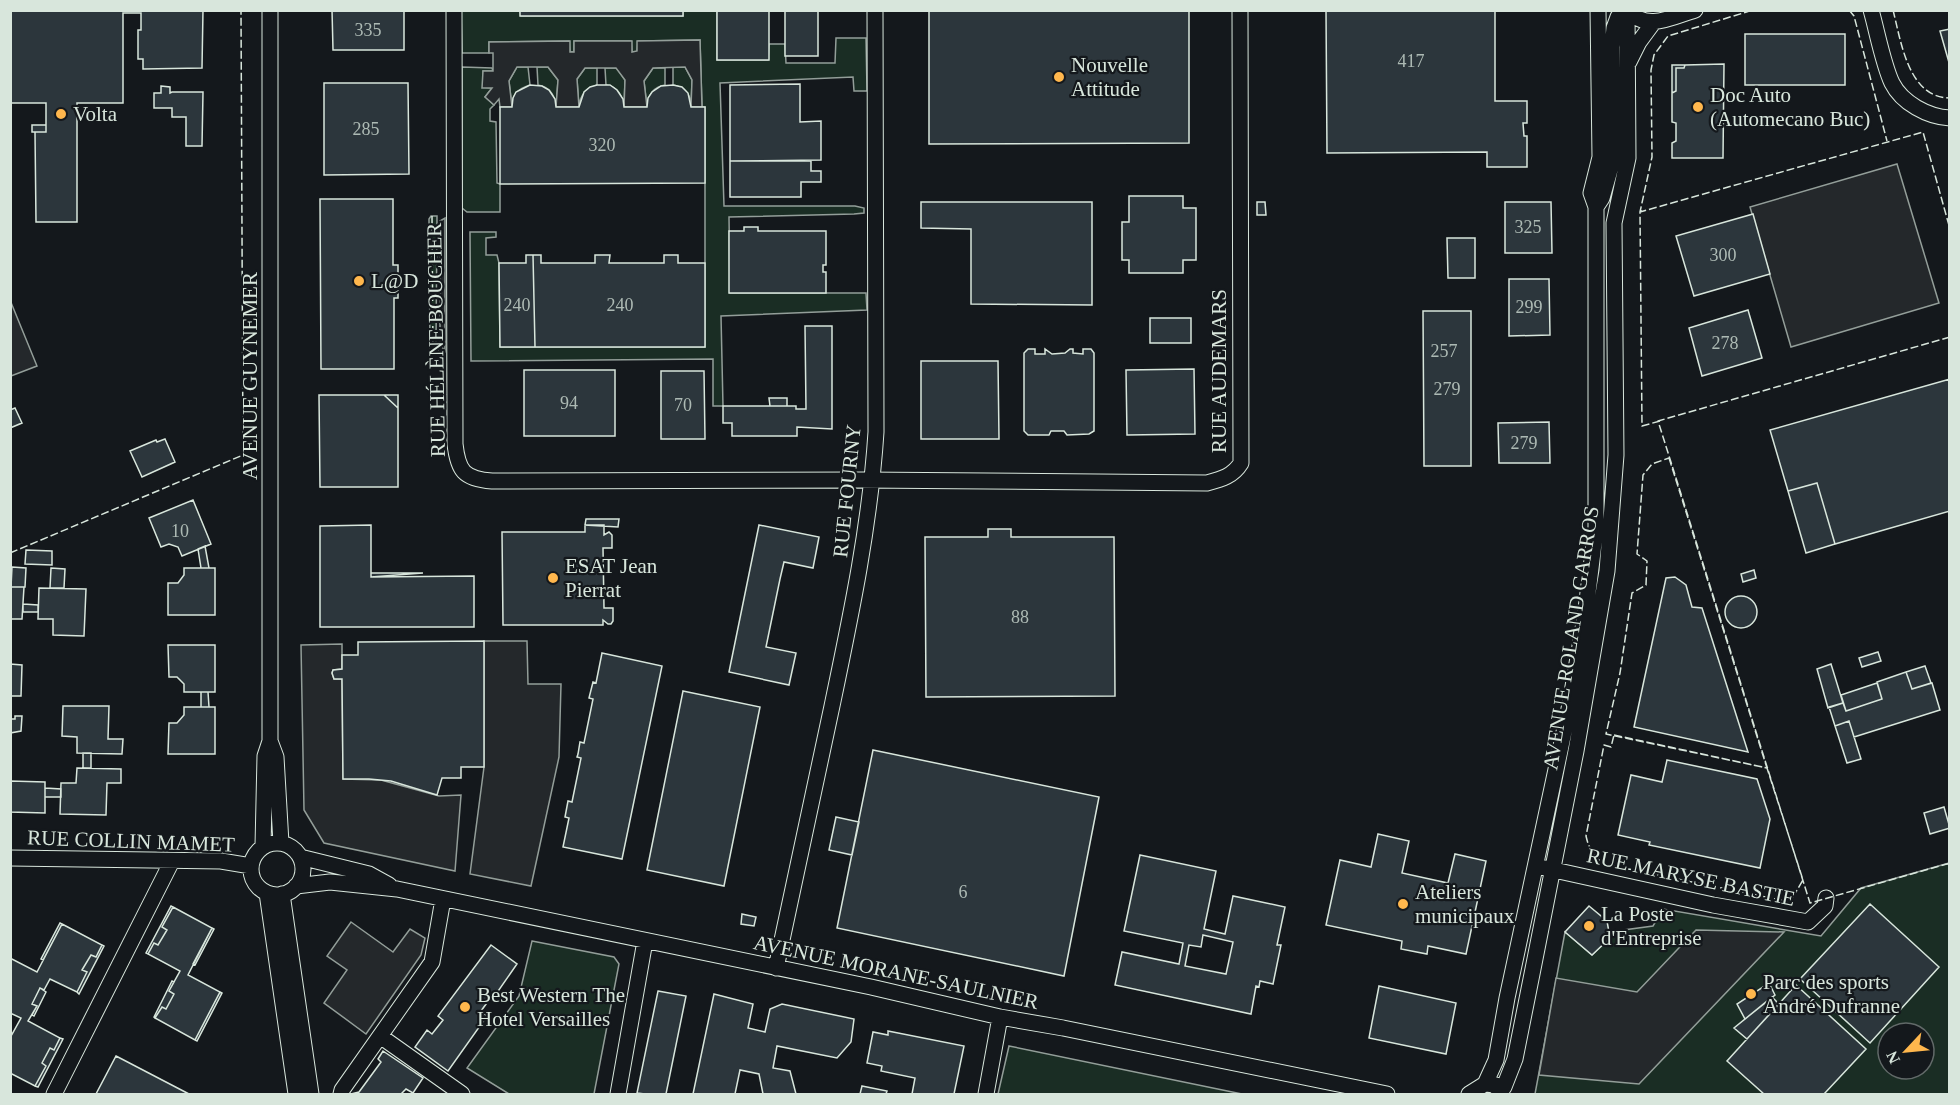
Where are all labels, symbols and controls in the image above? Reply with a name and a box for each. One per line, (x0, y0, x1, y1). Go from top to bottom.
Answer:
house number: 335 (355, 20, 382, 40)
house number: 417 (1398, 51, 1425, 71)
place label: Nouvelle Attitude (1071, 53, 1148, 101)
marker: Nouvelle Attitude (1052, 70, 1066, 84)
place label: Doc Auto (Automecano Buc) (1710, 83, 1870, 131)
marker: Doc Auto (Automecano Buc) (1691, 100, 1705, 114)
place label: Volta (73, 102, 118, 126)
marker: Volta (54, 107, 68, 121)
house number: 285 (353, 119, 380, 139)
house number: 320 (589, 135, 616, 155)
house number: 325 (1515, 217, 1542, 237)
street label: RUE HÉLÈNE BOUCHER (422, 223, 450, 457)
house number: 300 (1710, 245, 1737, 265)
place label: L@D (371, 269, 418, 293)
street label: AVENUE GUYNEMER (238, 272, 262, 480)
marker: L@D (352, 274, 366, 288)
street label: RUE AUDEMARS (1207, 289, 1231, 453)
house number: 240 (504, 295, 531, 315)
house number: 240 (607, 295, 634, 315)
house number: 299 (1516, 297, 1543, 317)
house number: 278 (1712, 333, 1739, 353)
house number: 257 (1431, 341, 1458, 361)
house number: 279 (1434, 379, 1461, 399)
house number: 94 (560, 393, 578, 413)
house number: 70 (674, 395, 692, 415)
street label: RUE FOURNY (828, 423, 866, 559)
house number: 279 (1511, 433, 1538, 453)
street label: AVENUE ROLAND GARROS (1538, 504, 1604, 772)
house number: 10 (171, 521, 189, 541)
place label: ESAT Jean Pierrat (565, 554, 658, 602)
marker: ESAT Jean Pierrat (546, 571, 560, 585)
house number: 88 (1011, 607, 1029, 627)
street label: RUE COLLIN MAMET (27, 825, 235, 857)
street label: RUE MARYSE BASTIE (1585, 843, 1797, 911)
place label: Ateliers municipaux (1415, 880, 1515, 928)
house number: 6 (959, 882, 968, 902)
marker: Ateliers municipaux (1396, 897, 1410, 911)
place label: La Poste d'Entreprise (1601, 902, 1702, 950)
marker: La Poste d'Entreprise (1582, 919, 1596, 933)
street label: AVENUE MORANE-SAULNIER (751, 930, 1041, 1014)
place label: Parc des sports André Dufranne (1763, 970, 1900, 1018)
place label: Best Western The Hotel Versailles (477, 983, 625, 1031)
marker: Parc des sports André Dufranne (1744, 987, 1758, 1001)
marker: Best Western The Hotel Versailles (458, 1000, 472, 1014)
north arrow (1876, 1021, 1936, 1081)
text: N (1883, 1048, 1903, 1066)

